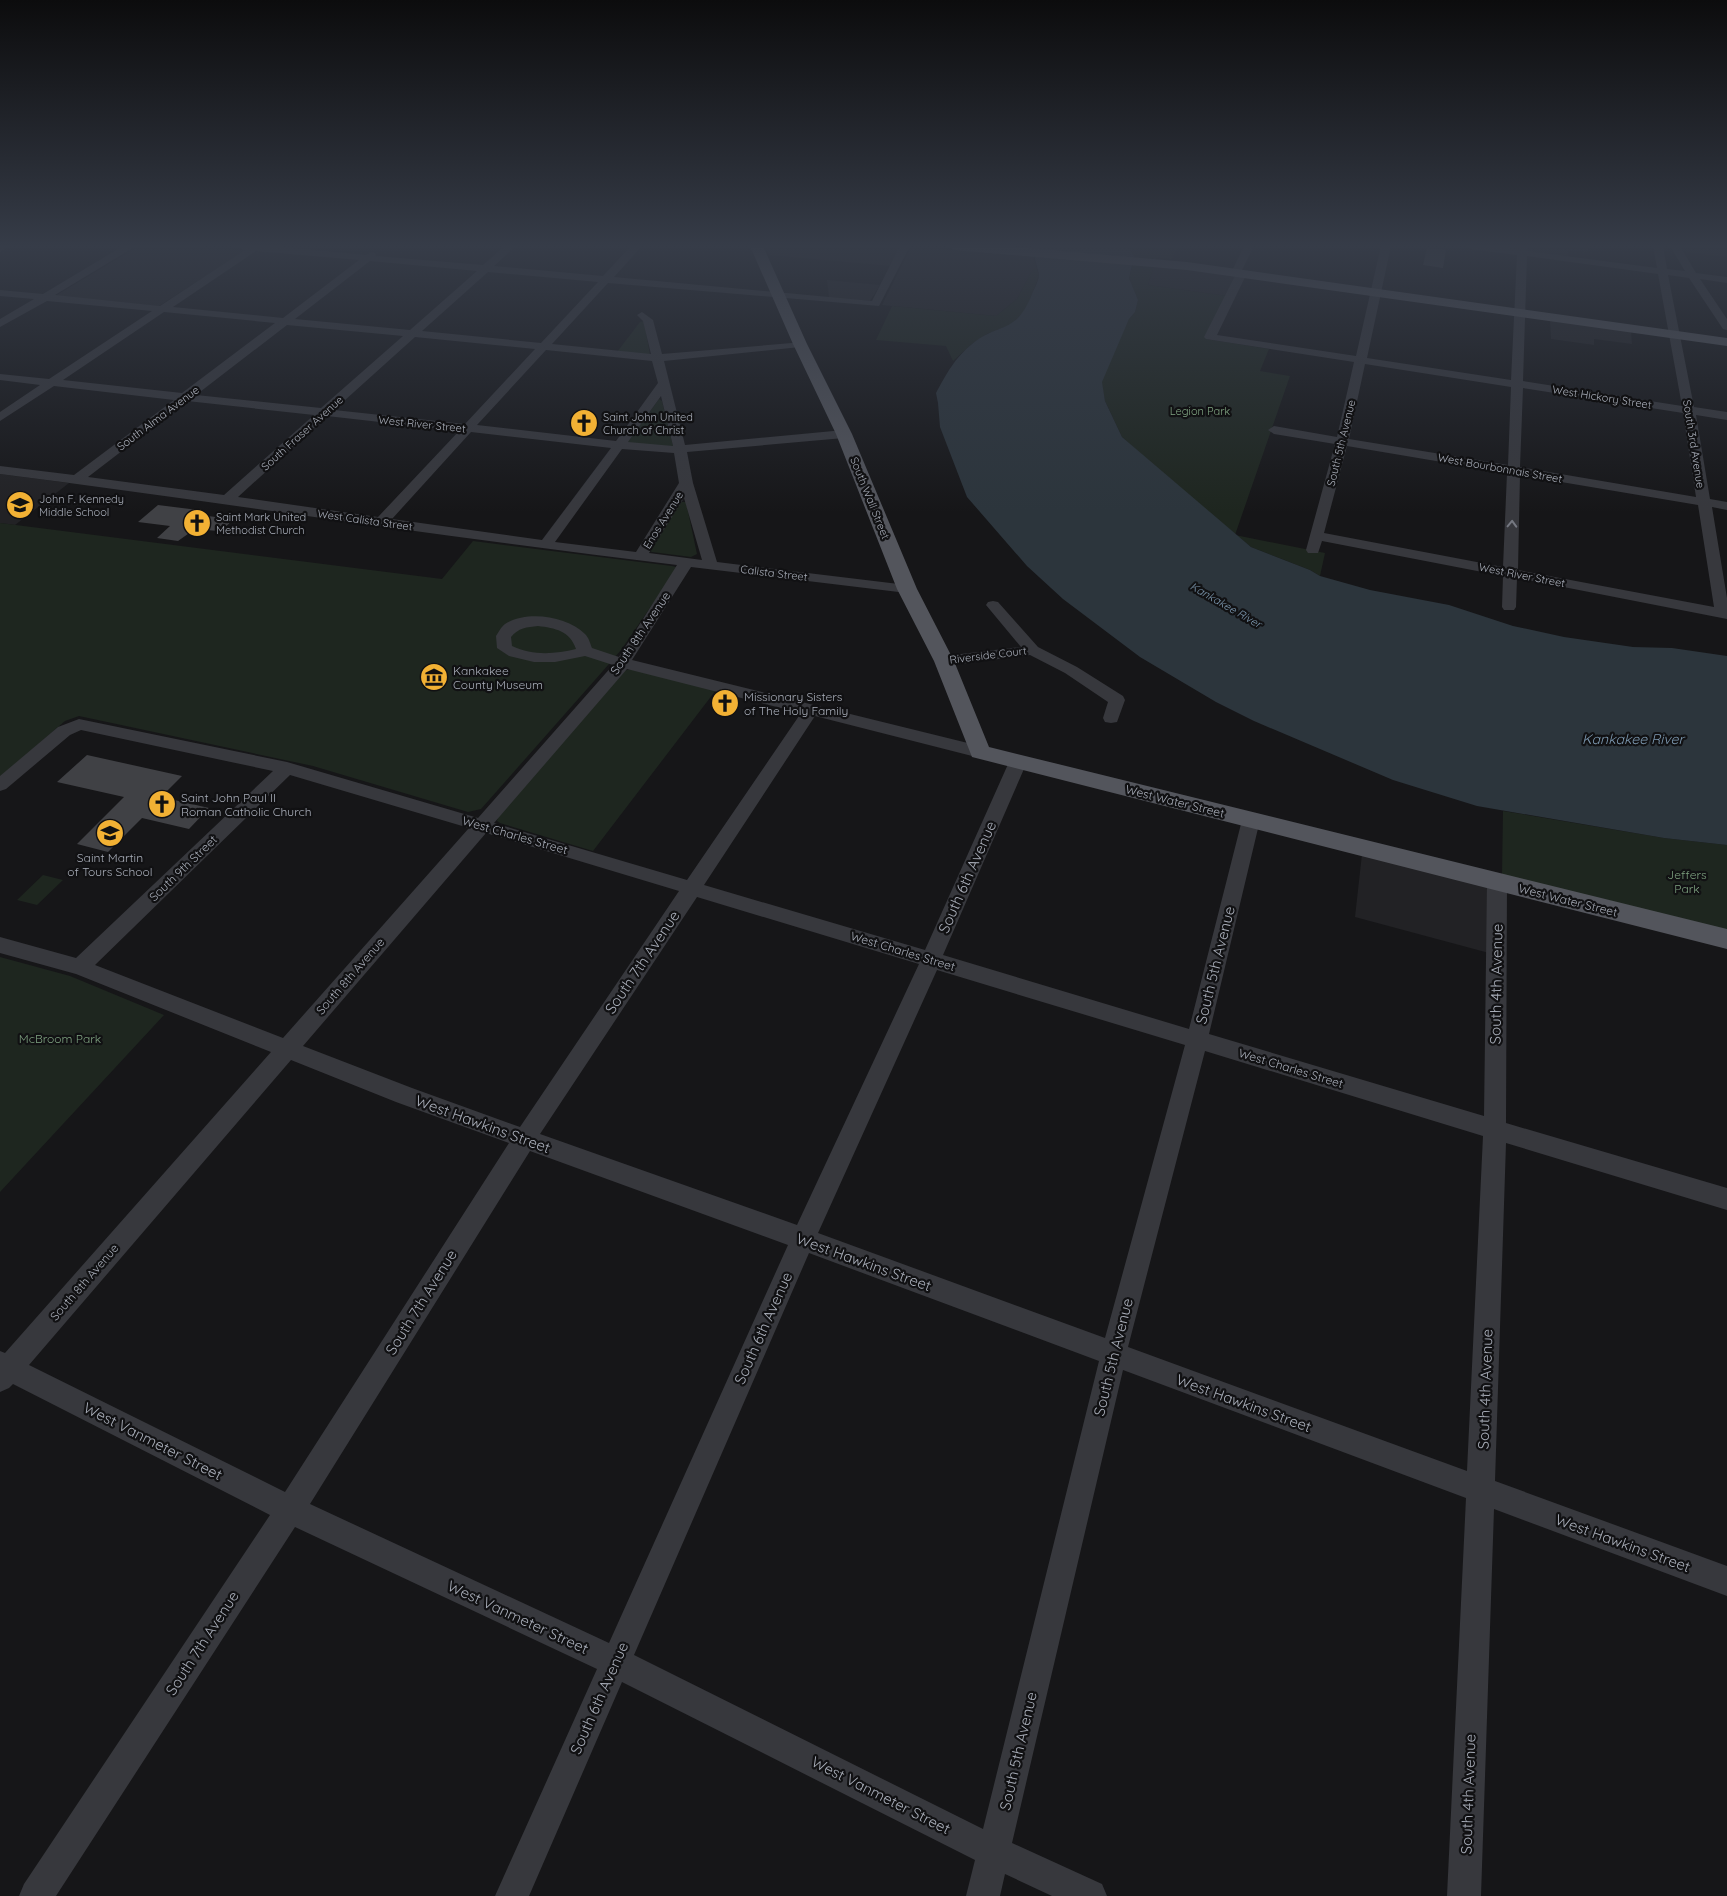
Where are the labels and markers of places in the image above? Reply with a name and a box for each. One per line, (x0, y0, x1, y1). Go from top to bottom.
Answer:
church icon: Saint John United Church of Christ (569, 408, 599, 438)
place label: Saint John United Church of Christ (603, 410, 693, 437)
school or university icon: John F. Kennedy Middle School (5, 490, 35, 520)
place label: John F. Kennedy Middle School (39, 492, 124, 519)
church icon: Saint Mark United Methodist Church (182, 508, 212, 538)
place label: Saint Mark United Methodist Church (216, 510, 306, 537)
museum icon: Kankakee County Museum (419, 662, 449, 692)
place label: Kankakee County Museum (453, 663, 543, 692)
church icon: Missionary Sisters of The Holy Family (710, 688, 740, 718)
place label: Missionary Sisters of The Holy Family (744, 689, 848, 718)
church icon: Saint John Paul II Roman Catholic Church (147, 789, 177, 819)
place label: Saint John Paul II Roman Catholic Church (181, 790, 312, 819)
school or university icon: Saint Martin of Tours School (95, 818, 125, 848)
place label: Saint Martin of Tours School (67, 850, 153, 879)

